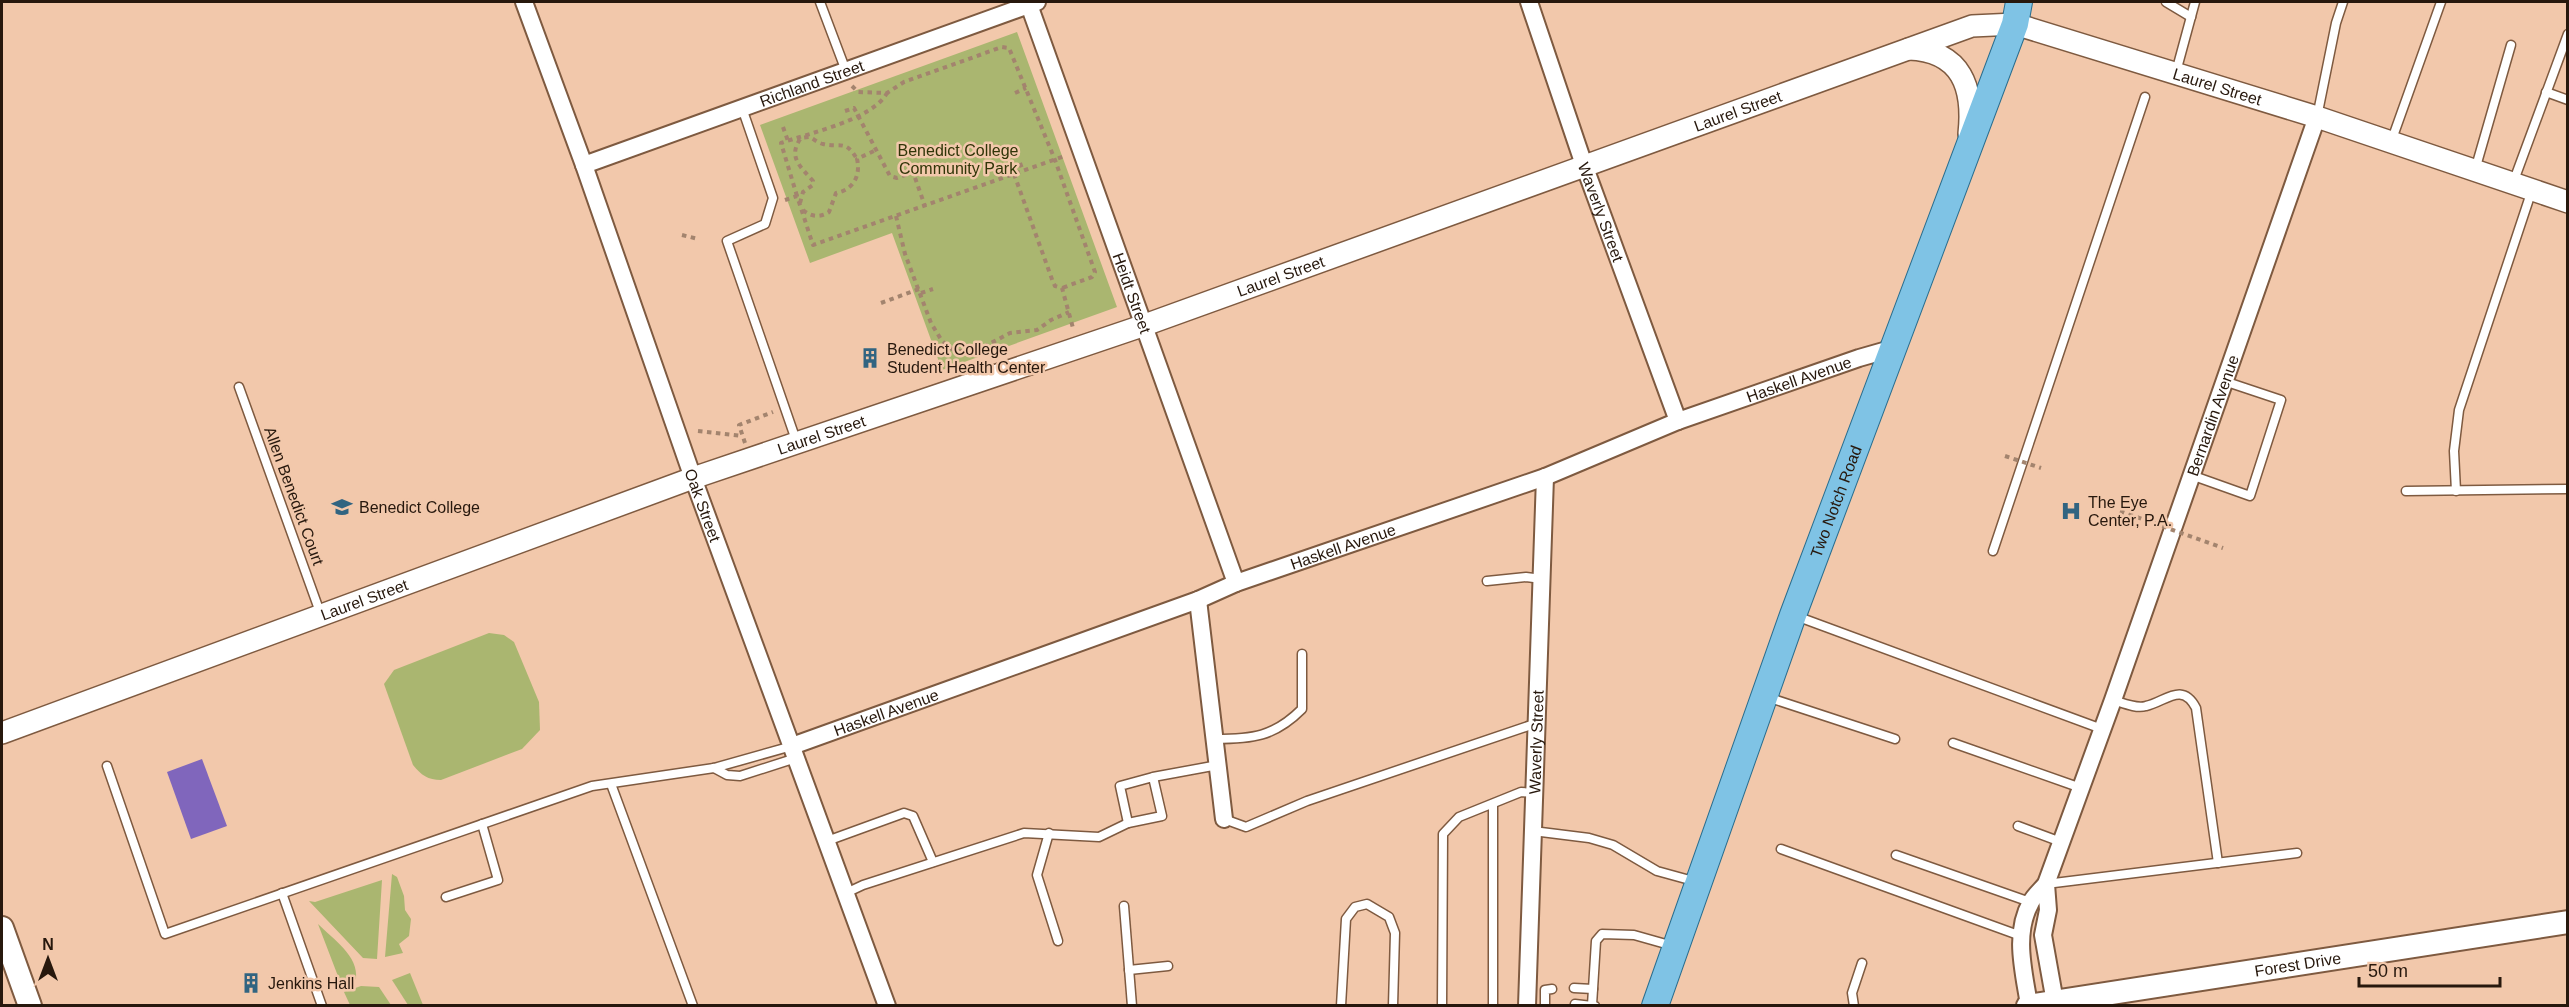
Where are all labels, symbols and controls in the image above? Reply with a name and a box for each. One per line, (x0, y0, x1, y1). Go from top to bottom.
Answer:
street label: Richland Street (757, 56, 867, 110)
street label: Laurel Street (2171, 65, 2264, 108)
street label: Laurel Street (1692, 87, 1784, 134)
park label: Benedict College Community Park (898, 142, 1019, 177)
street label: Waverly Street (1575, 160, 1627, 264)
street label: Heidt Street (1110, 250, 1155, 336)
street label: Laurel Street (1235, 252, 1327, 299)
place label: Benedict College Student Health Center (887, 341, 1046, 376)
building icon: Benedict College Student Health Center (858, 346, 882, 370)
street label: Haskell Avenue (1744, 353, 1854, 405)
street label: Bernardin Avenue (2184, 353, 2242, 478)
street label: Laurel Street (775, 412, 868, 457)
street label: Allen Benedict Court (261, 425, 327, 568)
street label: Two Notch Road (1807, 443, 1864, 560)
street label: Oak Street (682, 466, 724, 544)
place label: The Eye Center, P.A. (2088, 494, 2172, 529)
school or university icon: Benedict College (330, 495, 354, 519)
place label: Benedict College (359, 499, 480, 516)
hospital icon: The Eye Center, P.A. (2059, 499, 2083, 523)
street label: Haskell Avenue (1288, 520, 1398, 572)
street label: Laurel Street (318, 575, 411, 623)
street label: Haskell Avenue (831, 686, 941, 739)
street label: Waverly Street (1526, 689, 1546, 795)
north arrow (18, 929, 78, 989)
text: N (42, 936, 54, 953)
street label: Forest Drive (2253, 949, 2342, 979)
scale bar (2359, 950, 2500, 988)
text: 50 m (2368, 961, 2408, 981)
building icon: Jenkins Hall (239, 971, 263, 995)
place label: Jenkins Hall (268, 975, 354, 992)

